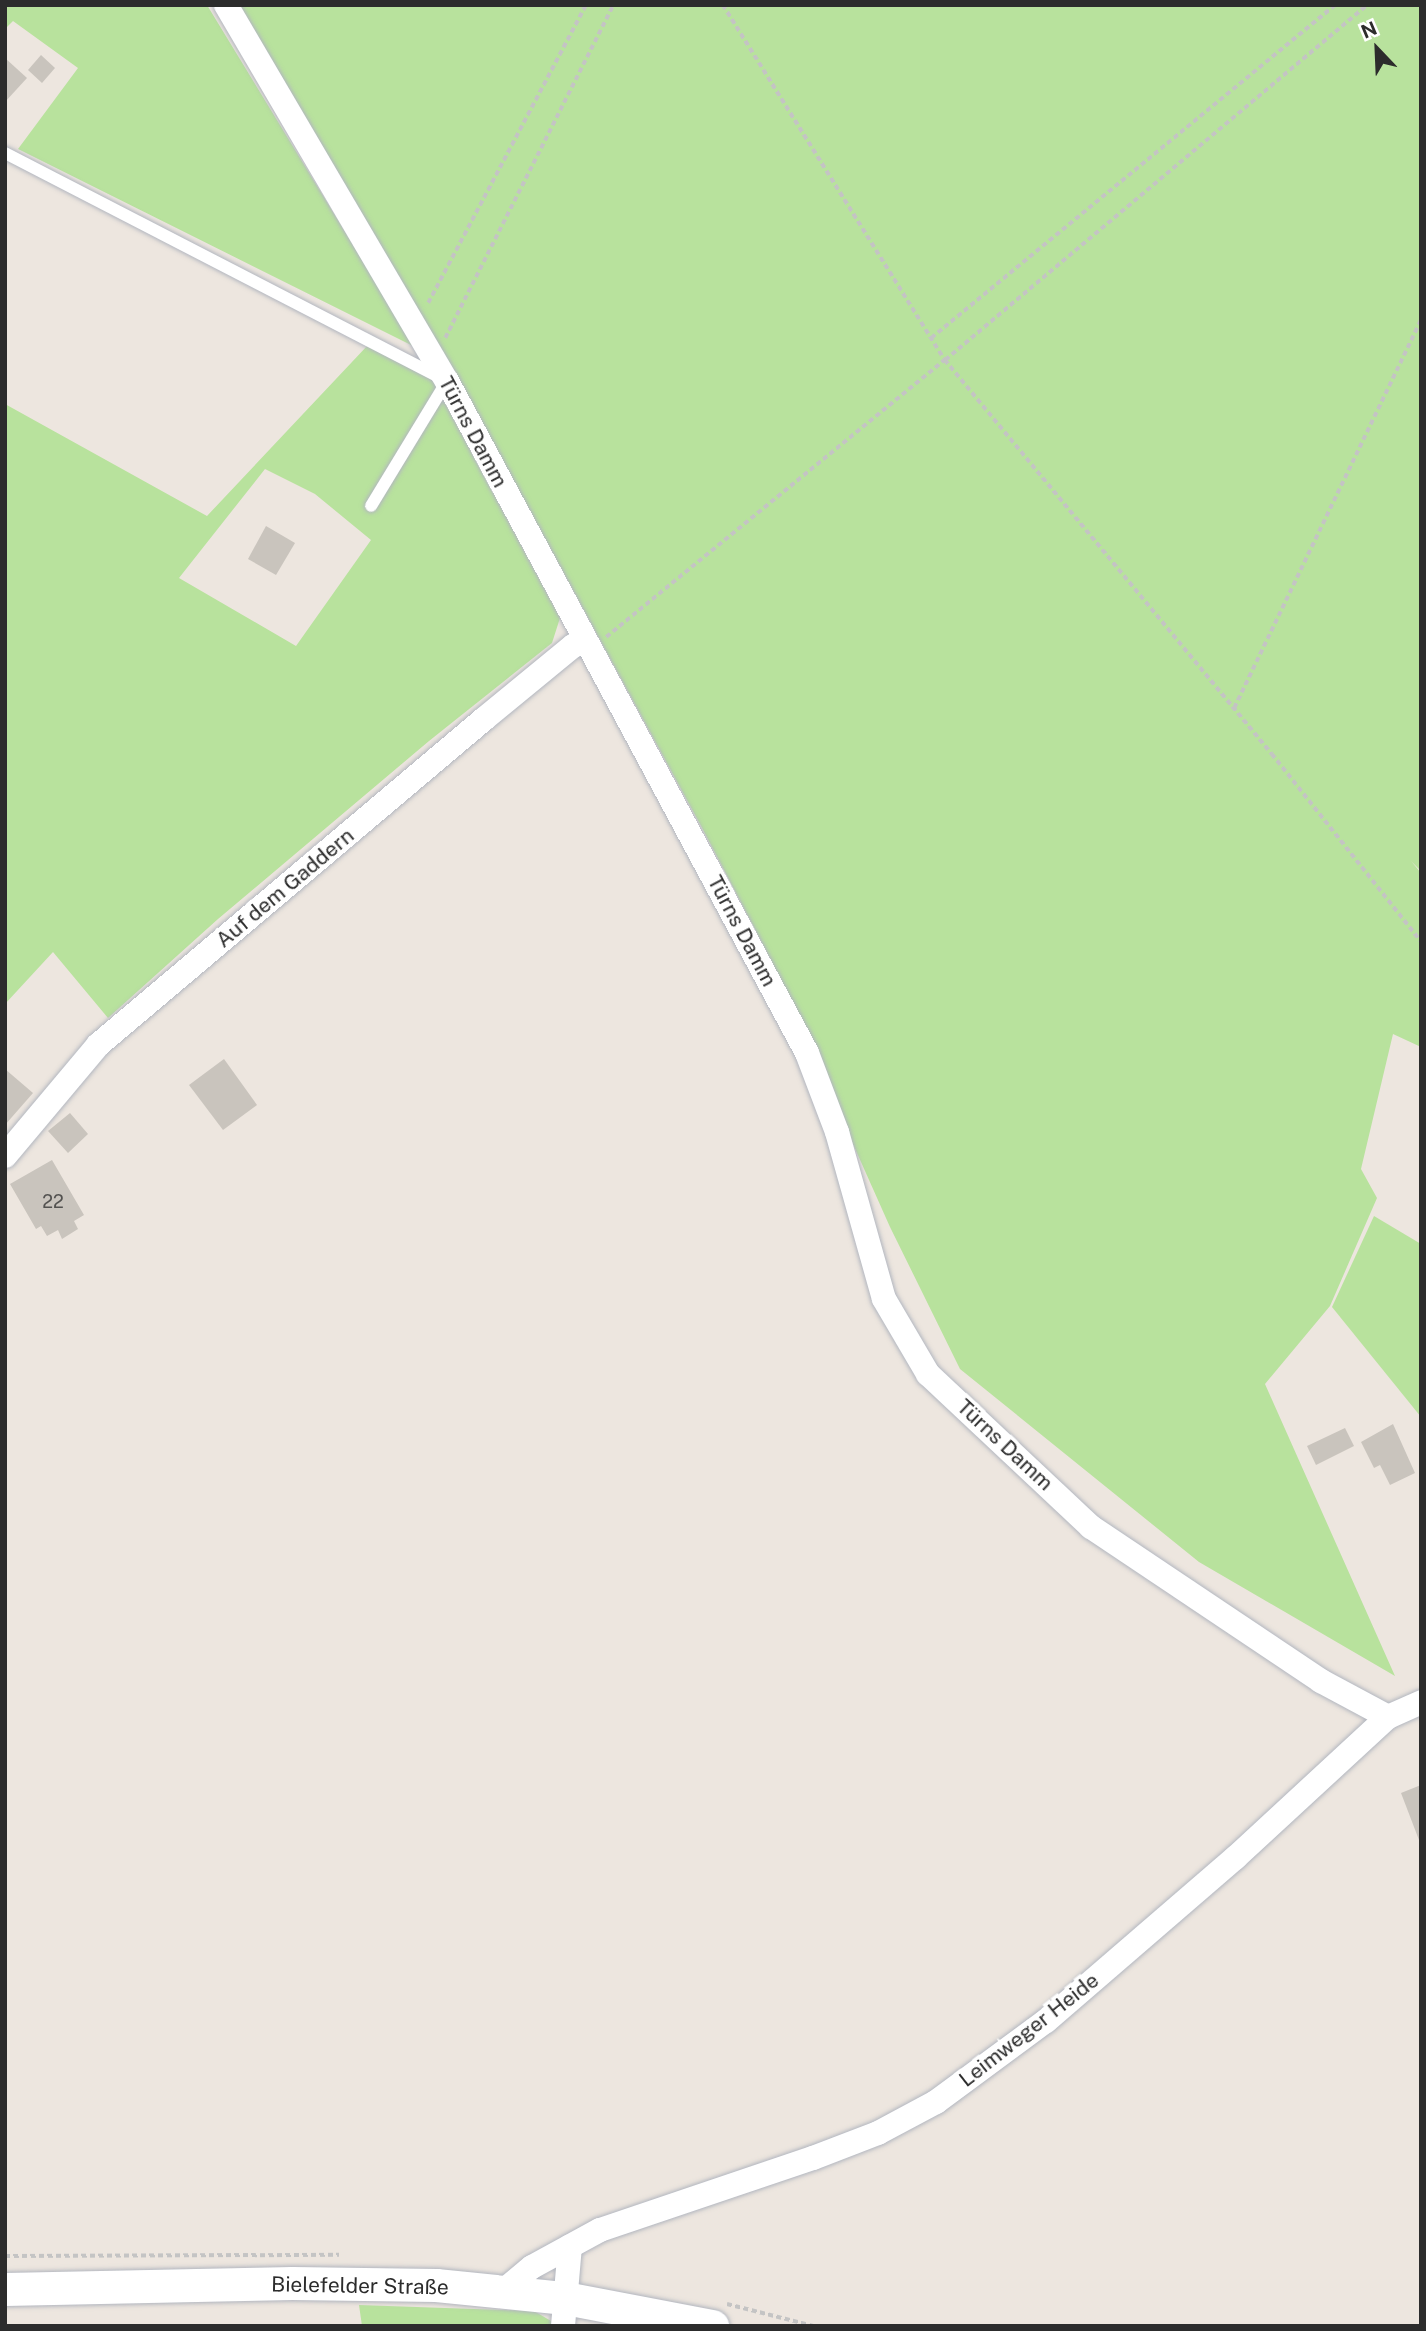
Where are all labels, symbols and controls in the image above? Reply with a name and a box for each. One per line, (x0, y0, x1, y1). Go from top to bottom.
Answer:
north arrow (1342, 14, 1412, 84)
text: N (1358, 17, 1380, 43)
street label: Türns Damm (433, 372, 513, 492)
street label: Auf dem Gaddern (211, 823, 359, 953)
street label: Türns Damm (702, 871, 782, 991)
house number: 22 (42, 1191, 64, 1213)
street label: Türns Damm (952, 1394, 1058, 1496)
street label: Leimweger Heide (954, 1968, 1104, 2092)
street label: Bielefelder Straße (271, 2272, 449, 2300)

